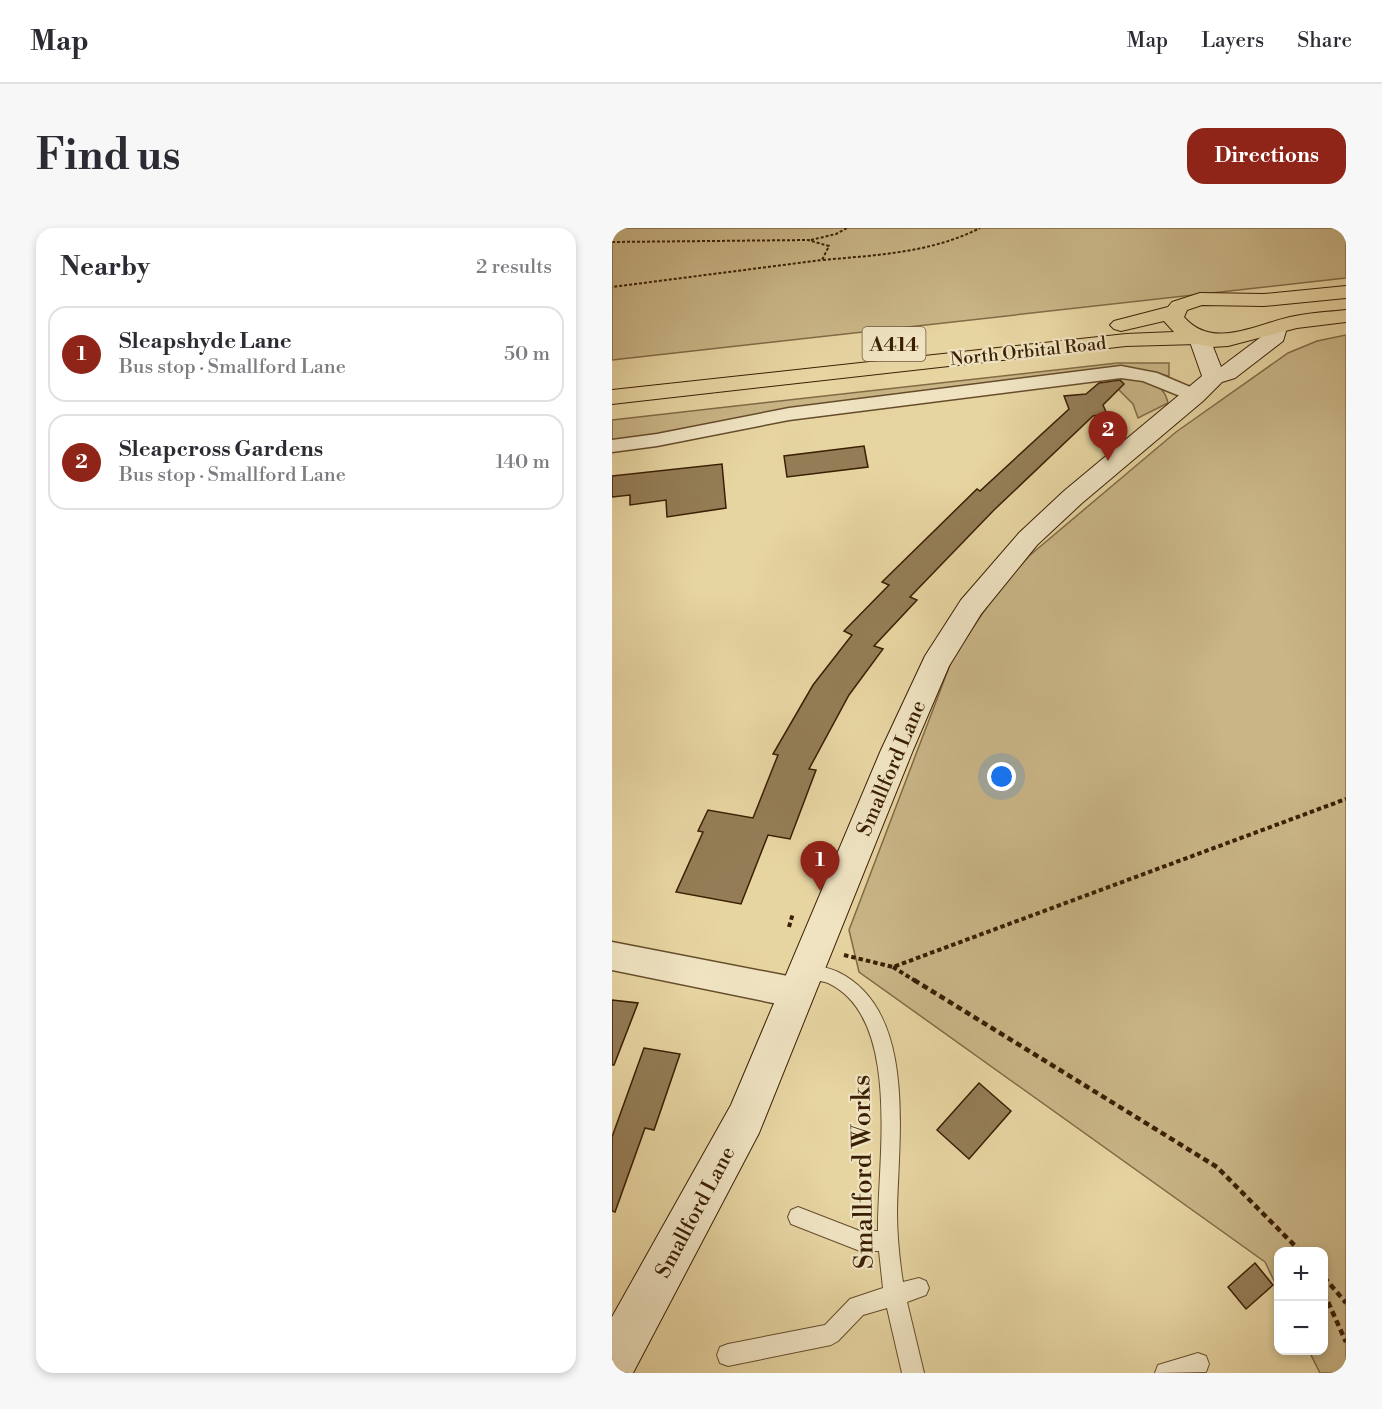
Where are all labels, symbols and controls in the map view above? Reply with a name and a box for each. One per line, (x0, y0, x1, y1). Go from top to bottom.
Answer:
text: Map (30, 24, 89, 59)
text: Map (1127, 28, 1168, 54)
text: Layers (1201, 28, 1264, 54)
text: Share (1297, 28, 1352, 54)
button: Directions (1187, 128, 1346, 184)
text: Find us (36, 130, 180, 183)
text: Nearby (60, 251, 150, 283)
text: 2 results (476, 255, 552, 280)
road number: A414 (862, 327, 926, 361)
text: Sleapshyde Lane (119, 328, 292, 355)
street label: North Orbital Road (949, 332, 1108, 371)
text: 1 (77, 342, 86, 367)
text: 50 m (504, 342, 550, 367)
text: Bus stop · Smallford Lane (119, 355, 346, 380)
pin: 2 (1088, 412, 1128, 461)
text: Sleapcross Gardens (119, 436, 323, 463)
text: 2 (75, 450, 88, 475)
text: 140 m (495, 450, 550, 475)
text: Bus stop · Smallford Lane (119, 463, 346, 488)
street label: Smallford Lane (852, 696, 932, 840)
your location (987, 762, 1016, 791)
pin: 1 (800, 842, 840, 891)
street label: Smallford Works (845, 1075, 881, 1269)
street label: Smallford Lane (650, 1142, 741, 1283)
map controls (1274, 1247, 1328, 1355)
button: + (1274, 1247, 1328, 1301)
button: − (1274, 1301, 1328, 1355)

